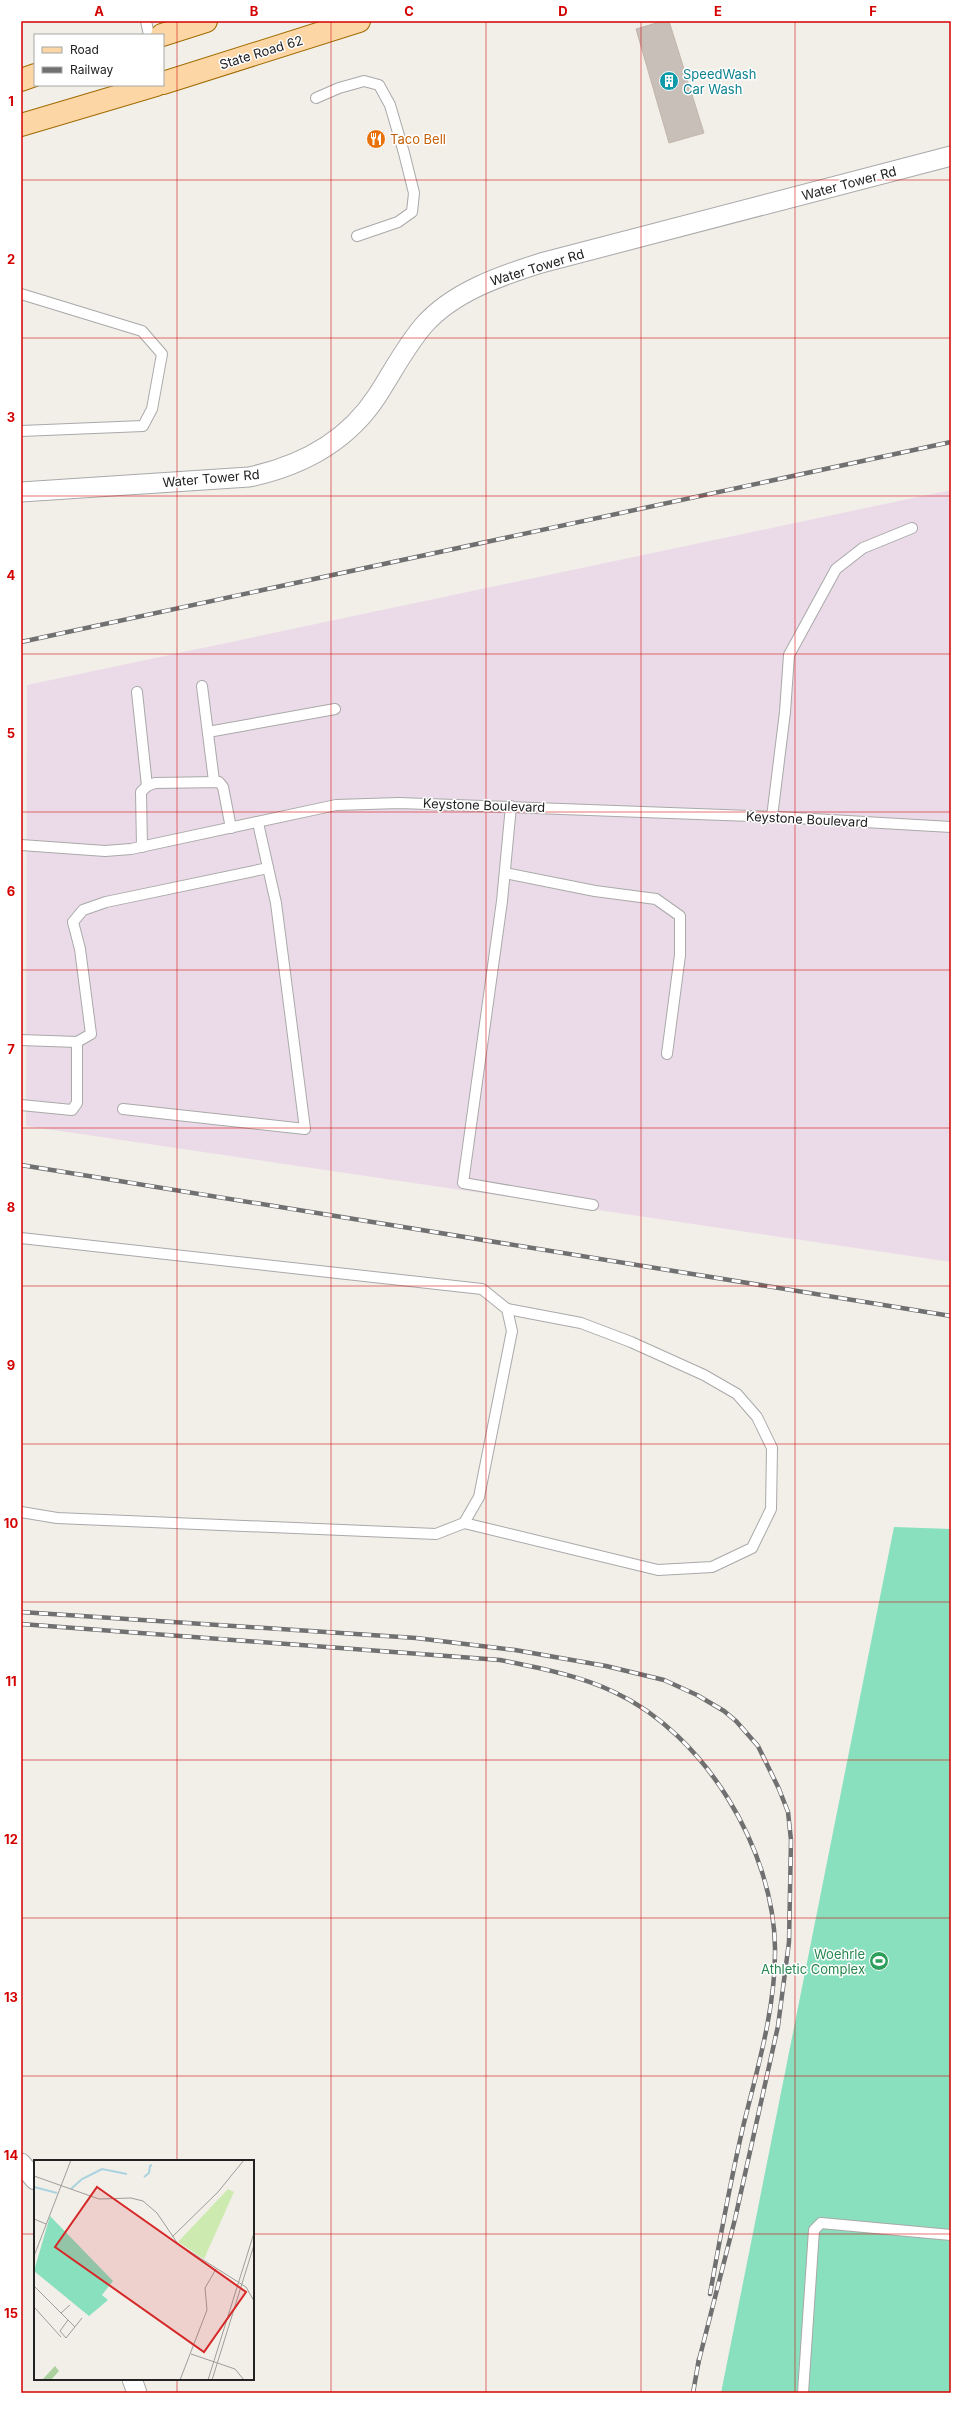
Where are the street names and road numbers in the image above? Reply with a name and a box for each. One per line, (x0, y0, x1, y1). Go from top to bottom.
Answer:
street label: State Road 62 (217, 32, 305, 72)
street label: Water Tower Rd (800, 163, 898, 203)
street label: Water Tower Rd (488, 245, 586, 289)
street label: Water Tower Rd (162, 466, 260, 490)
street label: Keystone Boulevard (423, 795, 545, 815)
street label: Keystone Boulevard (746, 808, 868, 830)

